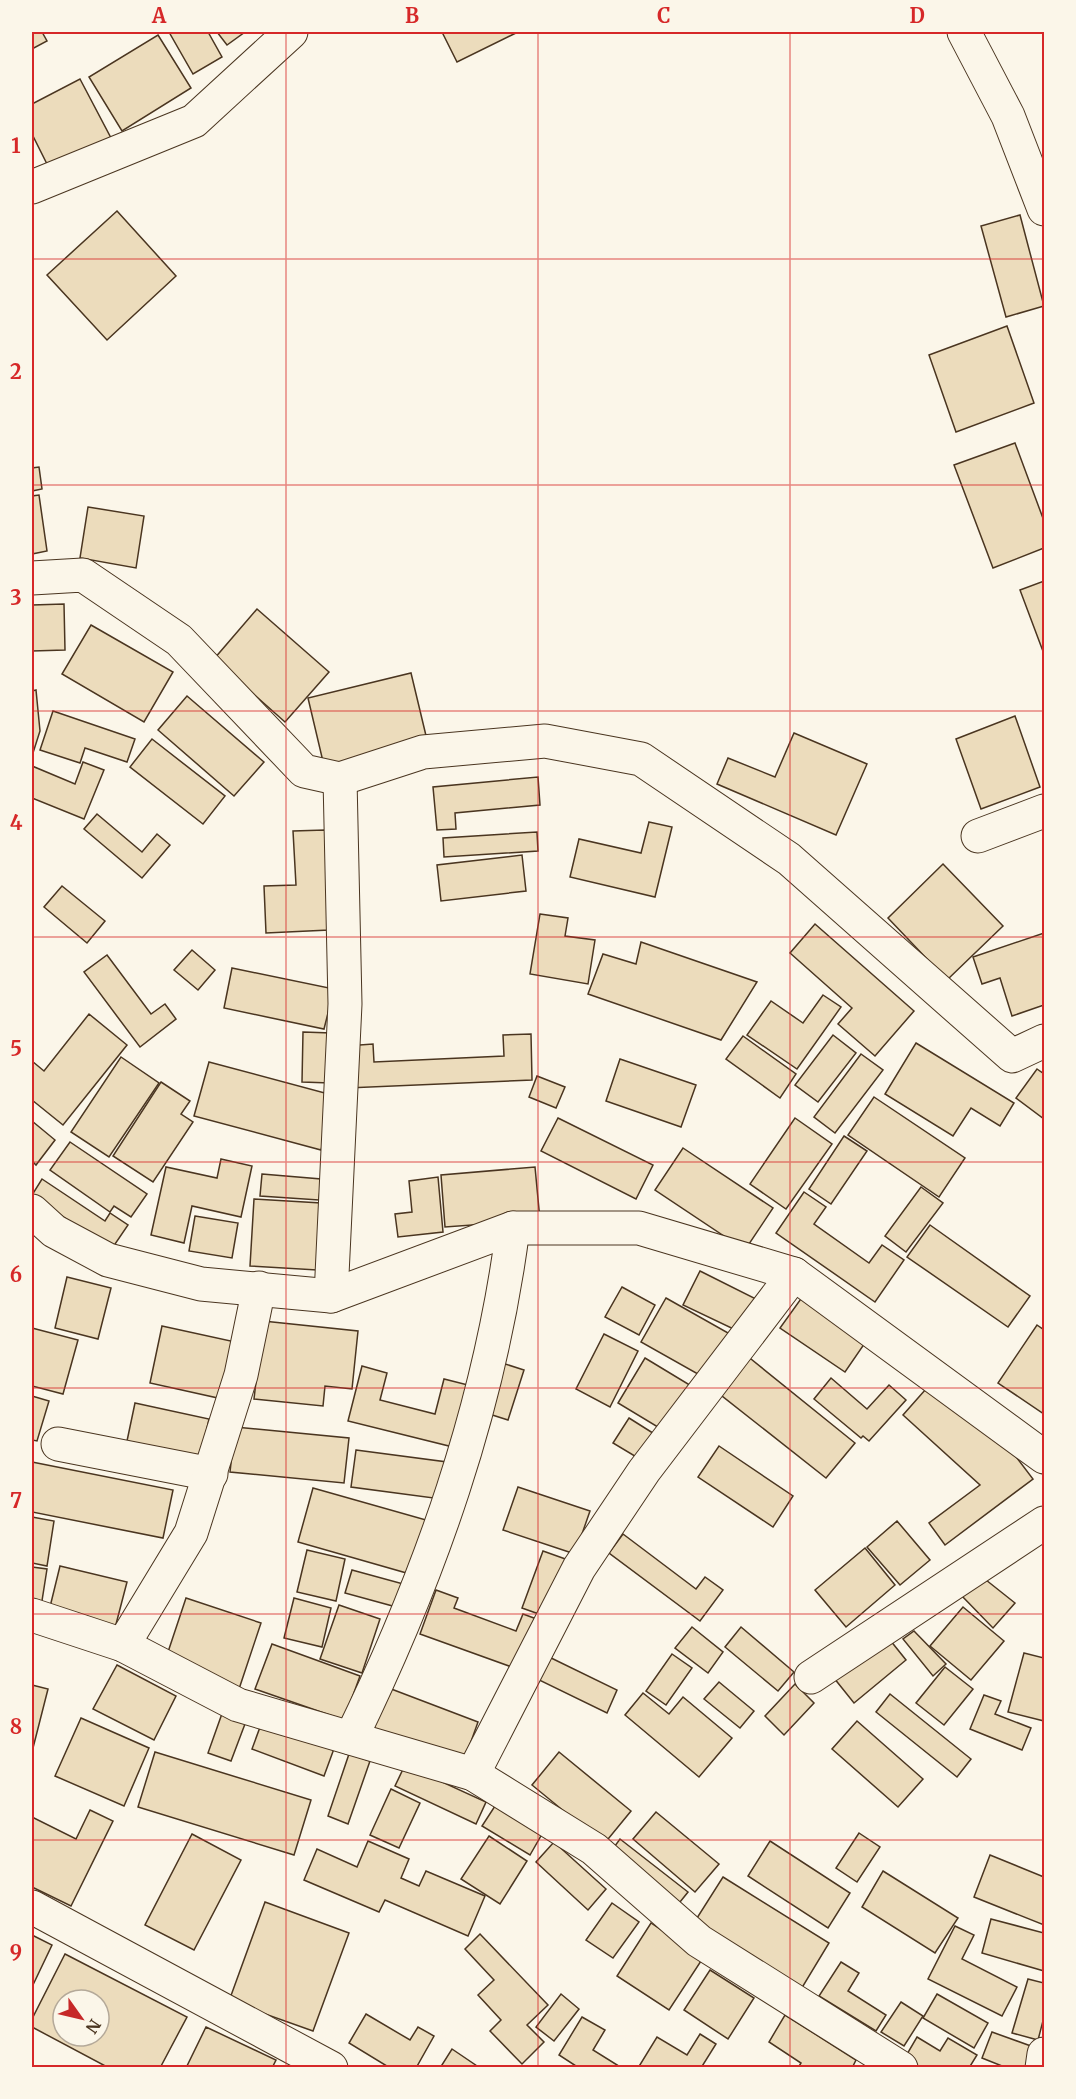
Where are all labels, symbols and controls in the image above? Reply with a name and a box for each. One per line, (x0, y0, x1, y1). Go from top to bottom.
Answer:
text: A (151, 3, 167, 28)
text: B (405, 3, 419, 28)
text: C (657, 3, 671, 28)
text: D (909, 3, 925, 28)
text: 1 (11, 133, 21, 158)
text: 2 (10, 359, 22, 384)
text: 3 (10, 585, 22, 610)
text: 4 (10, 810, 23, 835)
text: 5 (10, 1036, 22, 1061)
text: 6 (10, 1262, 22, 1287)
text: 7 (10, 1488, 22, 1513)
text: 8 (10, 1714, 22, 1739)
text: 9 (10, 1940, 22, 1965)
north arrow (51, 1988, 111, 2048)
text: N (81, 2016, 105, 2038)

